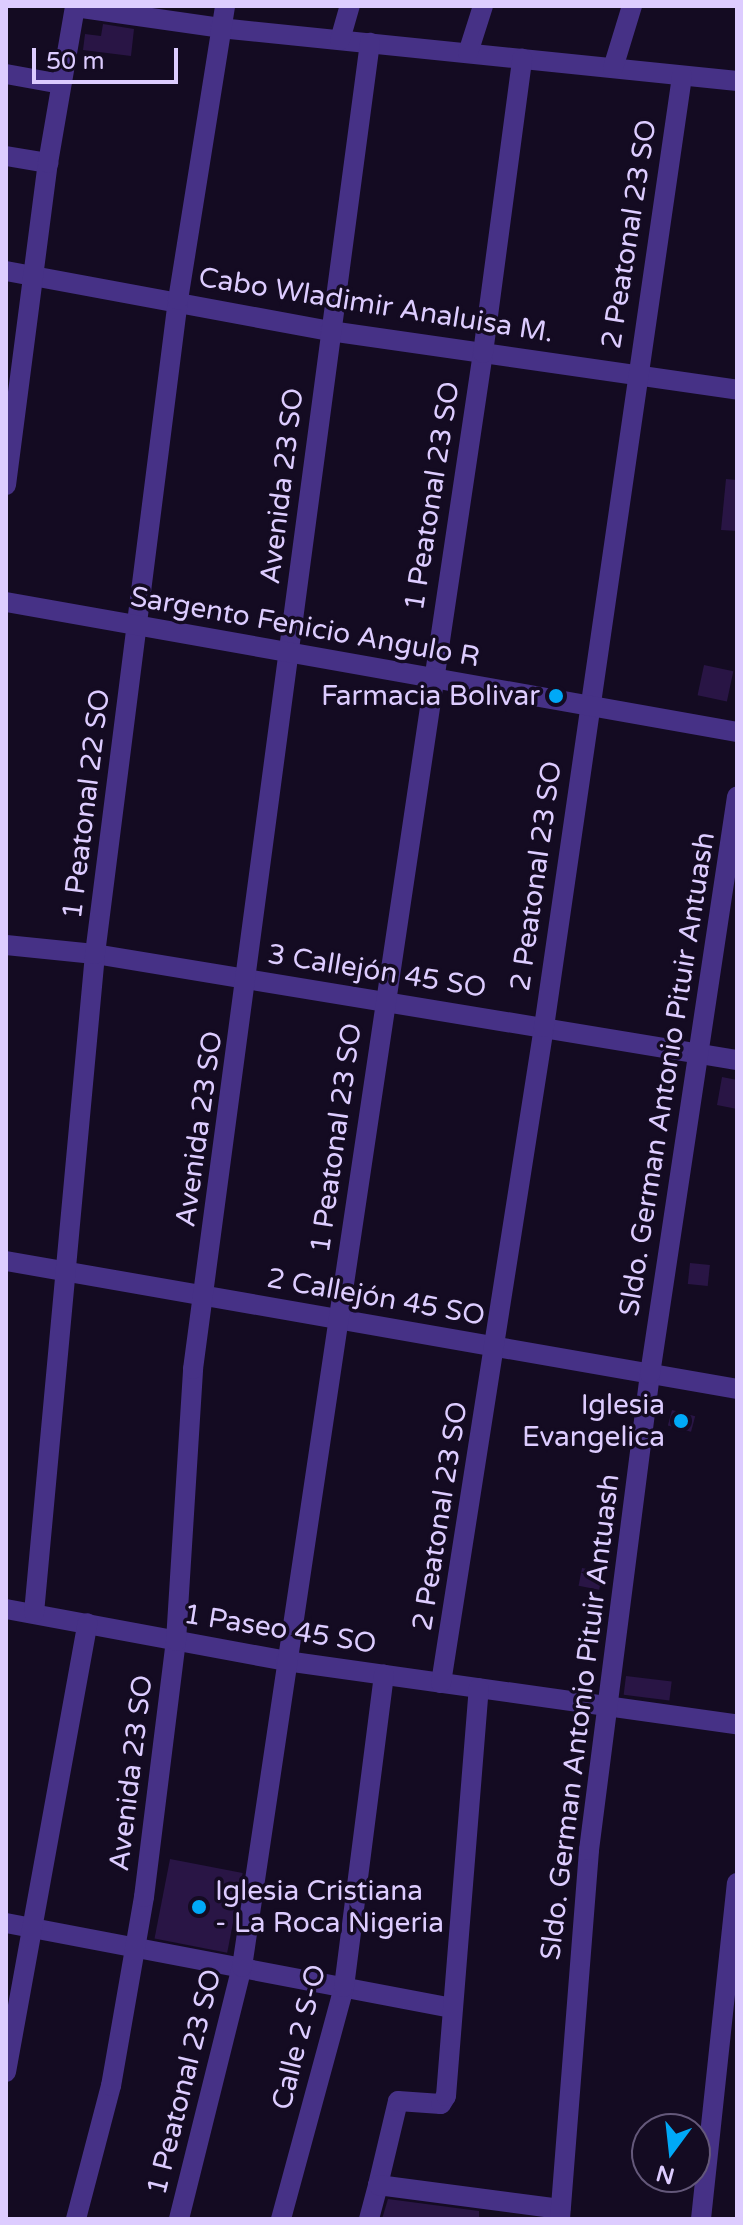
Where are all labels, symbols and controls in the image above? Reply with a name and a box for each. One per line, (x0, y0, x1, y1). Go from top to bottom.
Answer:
scale bar (36, 32, 182, 82)
text: 50 m (46, 47, 104, 76)
street label: 2 Peatonal 23 SO (594, 117, 664, 351)
street label: Cabo Wladimir Analuisa M. (196, 260, 556, 350)
street label: 1 Peatonal 23 SO (397, 379, 467, 613)
street label: Avenida 23 SO (253, 386, 311, 586)
street label: Sargento Fenicio Angulo R (128, 580, 482, 674)
place label: Farmacia Bolivar (321, 679, 540, 713)
street label: 1 Peatonal 22 SO (55, 687, 117, 921)
marker: Farmacia Bolivar (547, 687, 565, 705)
street label: 2 Peatonal 23 SO (503, 759, 569, 993)
street label: Sldo. German Antonio Pituir Antuash (612, 830, 722, 1318)
street label: 3 Callejón 45 SO (265, 937, 489, 1005)
street label: 1 Peatonal 23 SO (303, 1021, 369, 1255)
street label: Avenida 23 SO (169, 1029, 229, 1229)
street label: 2 Callejón 45 SO (264, 1261, 488, 1333)
place label: Iglesia Evangelica (522, 1388, 665, 1454)
street label: 2 Peatonal 23 SO (405, 1399, 475, 1633)
marker: Iglesia Evangelica (672, 1412, 690, 1430)
street label: Sldo. German Antonio Pituir Antuash (533, 1472, 627, 1962)
street label: 1 Paseo 45 SO (181, 1597, 379, 1661)
street label: Avenida 23 SO (102, 1673, 160, 1873)
place label: Iglesia Cristiana - La Roca Nigeria (215, 1874, 444, 1940)
marker: Iglesia Cristiana - La Roca Nigeria (190, 1898, 208, 1916)
street label: Calle 2 S-O (265, 1961, 333, 2113)
street label: 1 Peatonal 23 SO (140, 1966, 228, 2198)
north arrow (631, 2113, 711, 2193)
text: N (653, 2159, 677, 2189)

